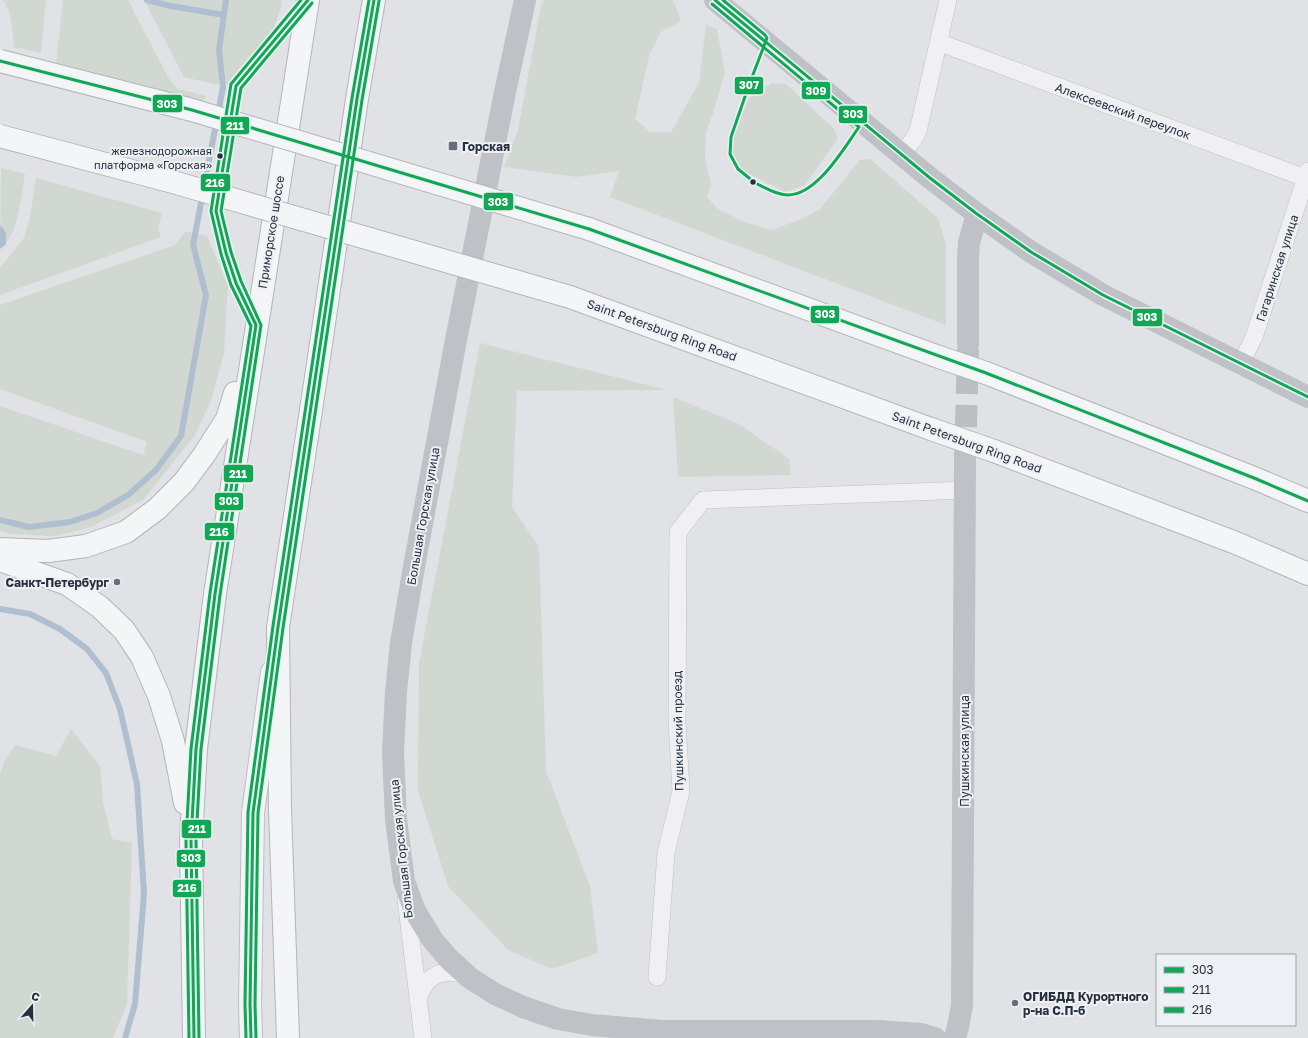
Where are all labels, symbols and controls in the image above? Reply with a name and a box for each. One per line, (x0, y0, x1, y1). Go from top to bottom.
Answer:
line badge: 307 (734, 76, 764, 95)
text: 307 (739, 78, 759, 91)
street label: Алексеевский переулок (1053, 79, 1193, 143)
line badge: 309 (801, 81, 831, 100)
text: 309 (806, 84, 826, 97)
line badge: 303 (152, 94, 183, 113)
text: 303 (157, 97, 178, 110)
line badge: 303 (838, 105, 868, 124)
text: 303 (843, 107, 864, 120)
line badge: 211 (220, 116, 250, 135)
text: 211 (226, 119, 244, 132)
place label: Горская (462, 139, 510, 154)
marker: Горская (447, 140, 459, 152)
place label: железнодорожная платформа «Горская» (94, 144, 212, 171)
marker: железнодорожная платформа «Горская» (215, 151, 225, 161)
line badge: 216 (200, 173, 231, 192)
street label: Приморское шоссе (255, 174, 287, 290)
text: 216 (205, 176, 225, 189)
unlabelled marker (748, 177, 758, 187)
line badge: 303 (483, 192, 514, 211)
text: 303 (488, 195, 509, 208)
street label: Гагаринская улица (1253, 213, 1301, 323)
street label: Saint Petersburg Ring Road (585, 296, 739, 364)
line badge: 303 (810, 305, 840, 324)
text: 303 (815, 307, 836, 320)
line badge: 303 (1132, 308, 1163, 327)
text: 303 (1137, 310, 1158, 323)
street label: Saint Petersburg Ring Road (890, 408, 1044, 476)
street label: Большая Горская улица (403, 446, 443, 586)
line badge: 211 (223, 464, 254, 483)
text: 211 (229, 467, 247, 480)
line badge: 303 (214, 492, 244, 511)
text: 303 (219, 494, 240, 507)
line badge: 216 (204, 522, 235, 541)
text: 216 (209, 525, 229, 538)
place label: Санкт-Петербург (6, 575, 109, 590)
marker: Санкт-Петербург (112, 577, 122, 587)
street label: Пушкинский проезд (669, 671, 687, 791)
street label: Пушкинская улица (957, 695, 972, 807)
street label: Большая Горская улица (386, 779, 416, 919)
line badge: 211 (181, 819, 212, 839)
text: 211 (188, 822, 206, 835)
line badge: 303 (176, 849, 206, 868)
text: 303 (181, 851, 202, 864)
line badge: 216 (172, 879, 202, 898)
text: 216 (177, 881, 197, 894)
legend (1156, 954, 1296, 1026)
text: 303 (1192, 962, 1213, 977)
text: 211 (1192, 982, 1211, 997)
north arrow (12, 986, 52, 1026)
text: С (30, 989, 42, 1004)
place label: ОГИБДД Курортного р-на С.П-б (1023, 989, 1148, 1018)
marker: ОГИБДД Курортного р-на С.П-б (1010, 998, 1020, 1008)
text: 216 (1192, 1002, 1212, 1017)

